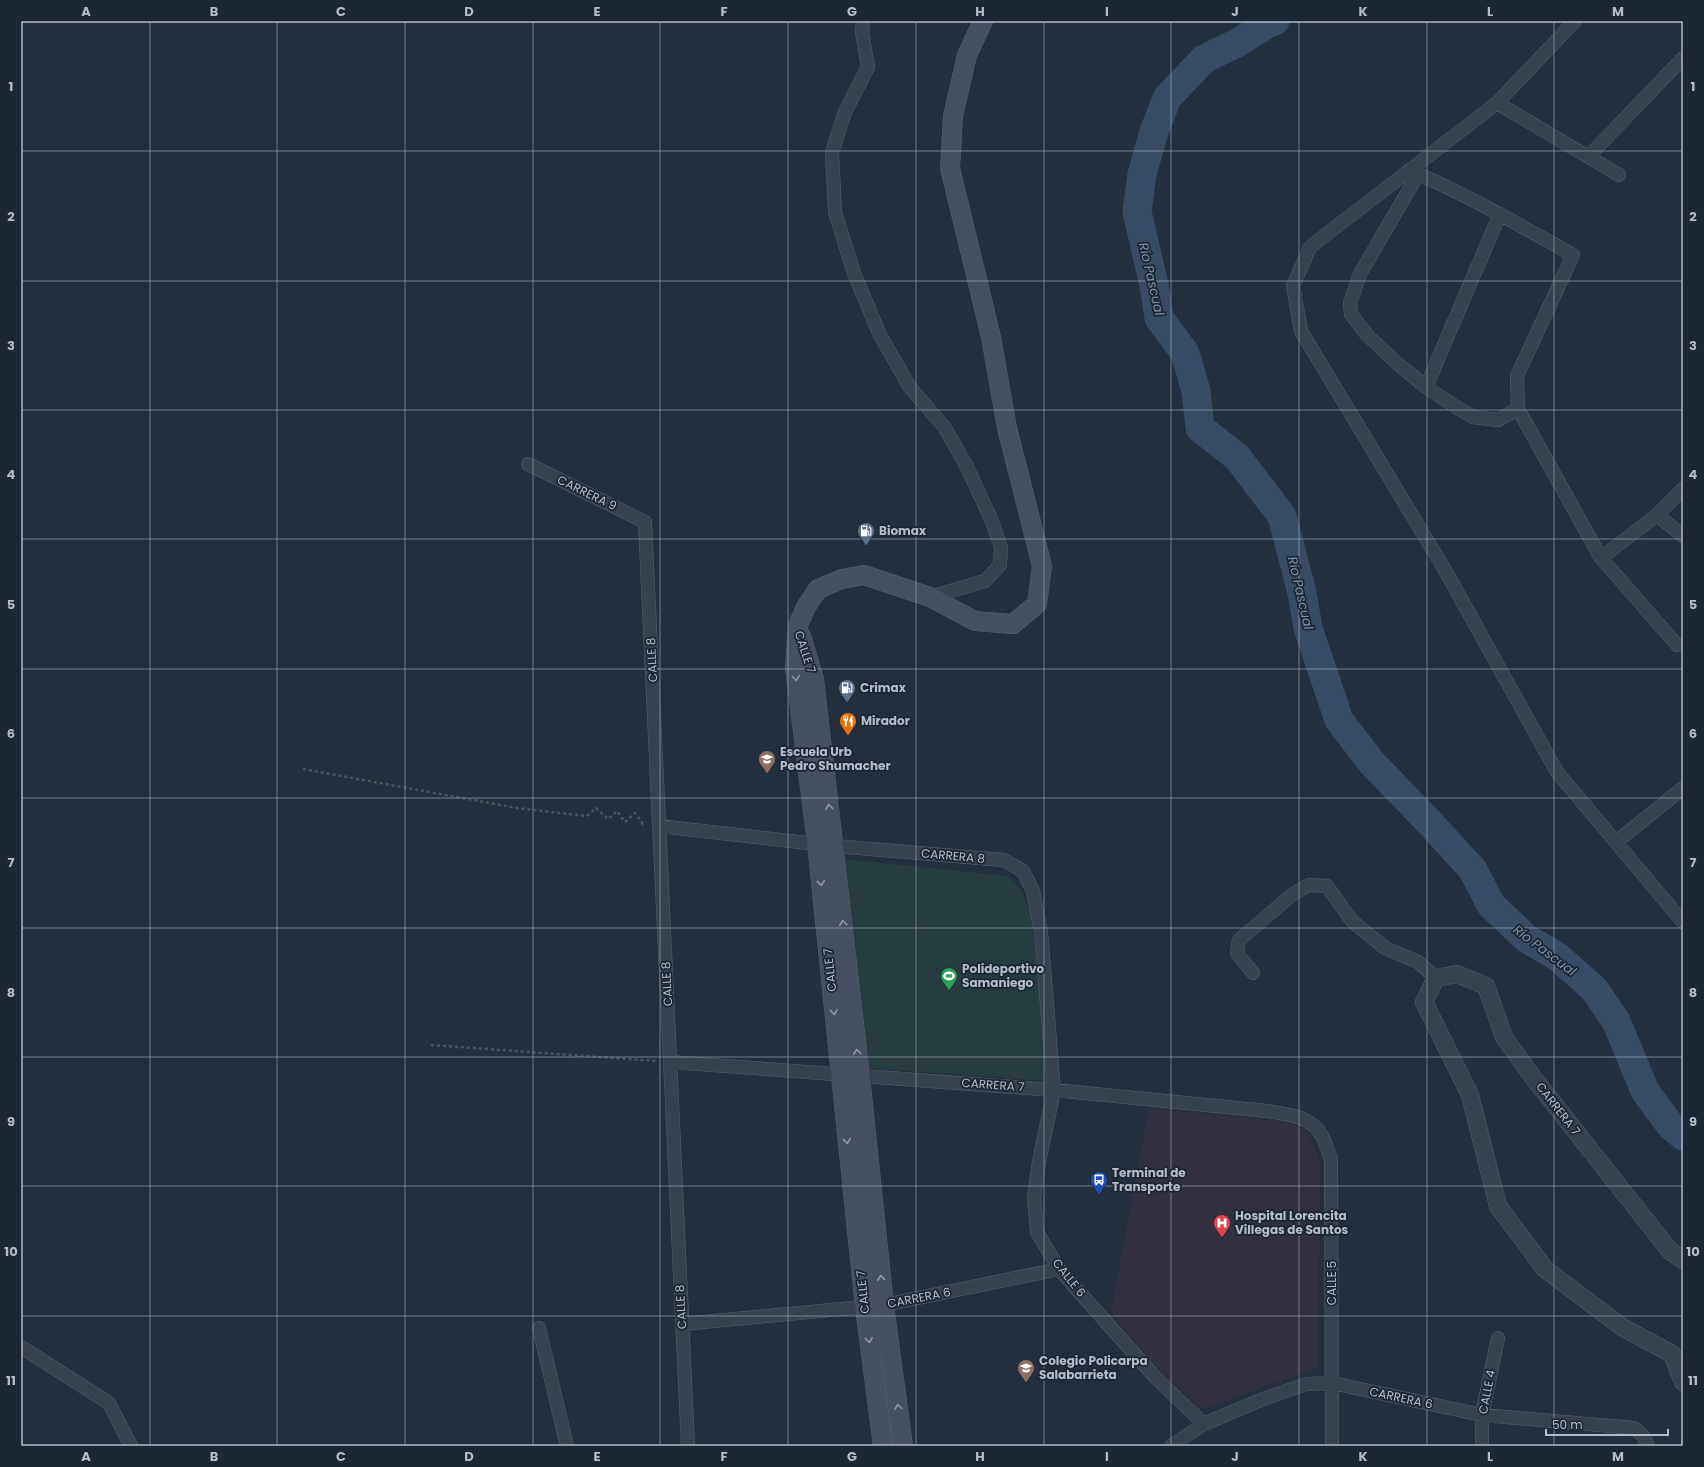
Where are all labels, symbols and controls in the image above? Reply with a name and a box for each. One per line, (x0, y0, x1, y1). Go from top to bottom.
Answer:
text: A (81, 2, 91, 21)
text: B (210, 2, 219, 21)
text: C (336, 2, 346, 21)
text: D (464, 2, 474, 21)
text: E (593, 2, 601, 21)
text: F (720, 2, 728, 21)
text: G (847, 2, 857, 21)
text: H (975, 2, 985, 21)
text: I (1105, 2, 1109, 21)
text: J (1231, 2, 1239, 21)
text: K (1358, 2, 1368, 21)
text: L (1487, 2, 1493, 21)
text: M (1612, 2, 1624, 21)
text: 1 (9, 77, 13, 96)
text: 1 (1691, 77, 1695, 96)
text: 2 (7, 207, 15, 226)
text: 2 (1689, 207, 1697, 226)
water label: Río Pascual (1134, 241, 1169, 318)
text: 3 (7, 336, 15, 355)
text: 3 (1689, 336, 1697, 355)
text: 4 (7, 465, 16, 484)
text: 4 (1689, 465, 1698, 484)
street label: CARRERA 9 (555, 471, 620, 514)
fuel station icon: Biomax (856, 521, 876, 546)
place label: Biomax (879, 522, 927, 539)
water label: Río Pascual (1283, 555, 1318, 632)
text: 5 (7, 595, 15, 614)
text: 5 (1689, 595, 1697, 614)
street label: CALLE 7 (791, 628, 820, 676)
street label: CALLE 8 (642, 637, 661, 683)
one-way arrow (791, 675, 800, 681)
fuel station icon: Crimax (837, 678, 857, 703)
place label: Crimax (860, 679, 907, 696)
restaurant icon: Mirador (838, 711, 858, 736)
place label: Mirador (861, 712, 910, 729)
text: 6 (7, 724, 15, 743)
text: 6 (1689, 724, 1697, 743)
place label: Escuela Urb Pedro Shumacher (780, 743, 891, 774)
school or university icon: Escuela Urb Pedro Shumacher (757, 749, 777, 774)
one-way arrow (825, 804, 834, 810)
street label: CARRERA 8 (920, 844, 986, 867)
text: 7 (8, 853, 15, 872)
text: 7 (1690, 853, 1697, 872)
one-way arrow (816, 880, 825, 886)
one-way arrow (838, 919, 847, 926)
water label: Río Pascual (1509, 920, 1581, 981)
street label: CALLE 7 (819, 947, 840, 993)
place label: Polideportivo Samaniego (962, 960, 1045, 991)
street label: CALLE 8 (657, 961, 676, 1007)
sports icon: Polideportivo Samaniego (939, 966, 959, 991)
text: 8 (7, 983, 15, 1002)
text: 8 (1689, 983, 1697, 1002)
one-way arrow (829, 1009, 838, 1015)
one-way arrow (853, 1049, 862, 1055)
street label: CARRERA 7 (961, 1074, 1026, 1095)
street label: CARRERA 7 (1532, 1079, 1585, 1139)
text: 9 (7, 1112, 15, 1131)
text: 9 (1689, 1112, 1697, 1131)
one-way arrow (842, 1138, 851, 1145)
place label: Terminal de Transporte (1112, 1164, 1186, 1195)
bus stop icon: Terminal de Transporte (1089, 1170, 1109, 1195)
place label: Hospital Lorencita Villegas de Santos (1235, 1207, 1349, 1238)
hospital icon: Hospital Lorencita Villegas de Santos (1212, 1213, 1232, 1238)
text: 10 (4, 1242, 18, 1261)
text: 10 (1686, 1242, 1700, 1261)
street label: CALLE 6 (1049, 1255, 1090, 1301)
street label: CALLE 5 (1323, 1261, 1340, 1305)
street label: CALLE 7 (852, 1269, 873, 1315)
one-way arrow (877, 1275, 886, 1281)
street label: CARRERA 6 (886, 1283, 952, 1312)
street label: CALLE 8 (671, 1284, 690, 1330)
one-way arrow (864, 1337, 873, 1343)
place label: Colegio Policarpa Salabarrieta (1039, 1352, 1148, 1383)
school or university icon: Colegio Policarpa Salabarrieta (1016, 1358, 1036, 1383)
street label: CALLE 4 (1474, 1368, 1499, 1415)
text: 11 (6, 1371, 16, 1390)
text: 11 (1688, 1371, 1698, 1390)
street label: CARRERA 6 (1368, 1383, 1434, 1413)
one-way arrow (894, 1404, 903, 1410)
scale bar (1546, 1411, 1668, 1437)
text: 50 m (1552, 1416, 1583, 1433)
text: A (81, 1447, 91, 1466)
text: B (210, 1447, 219, 1466)
text: C (336, 1447, 346, 1466)
text: D (464, 1447, 474, 1466)
text: E (593, 1447, 601, 1466)
text: F (720, 1447, 728, 1466)
text: G (847, 1447, 857, 1466)
text: H (975, 1447, 985, 1466)
text: I (1105, 1447, 1109, 1466)
text: J (1231, 1447, 1239, 1466)
text: K (1358, 1447, 1368, 1466)
text: L (1487, 1447, 1493, 1466)
text: M (1612, 1447, 1624, 1466)

